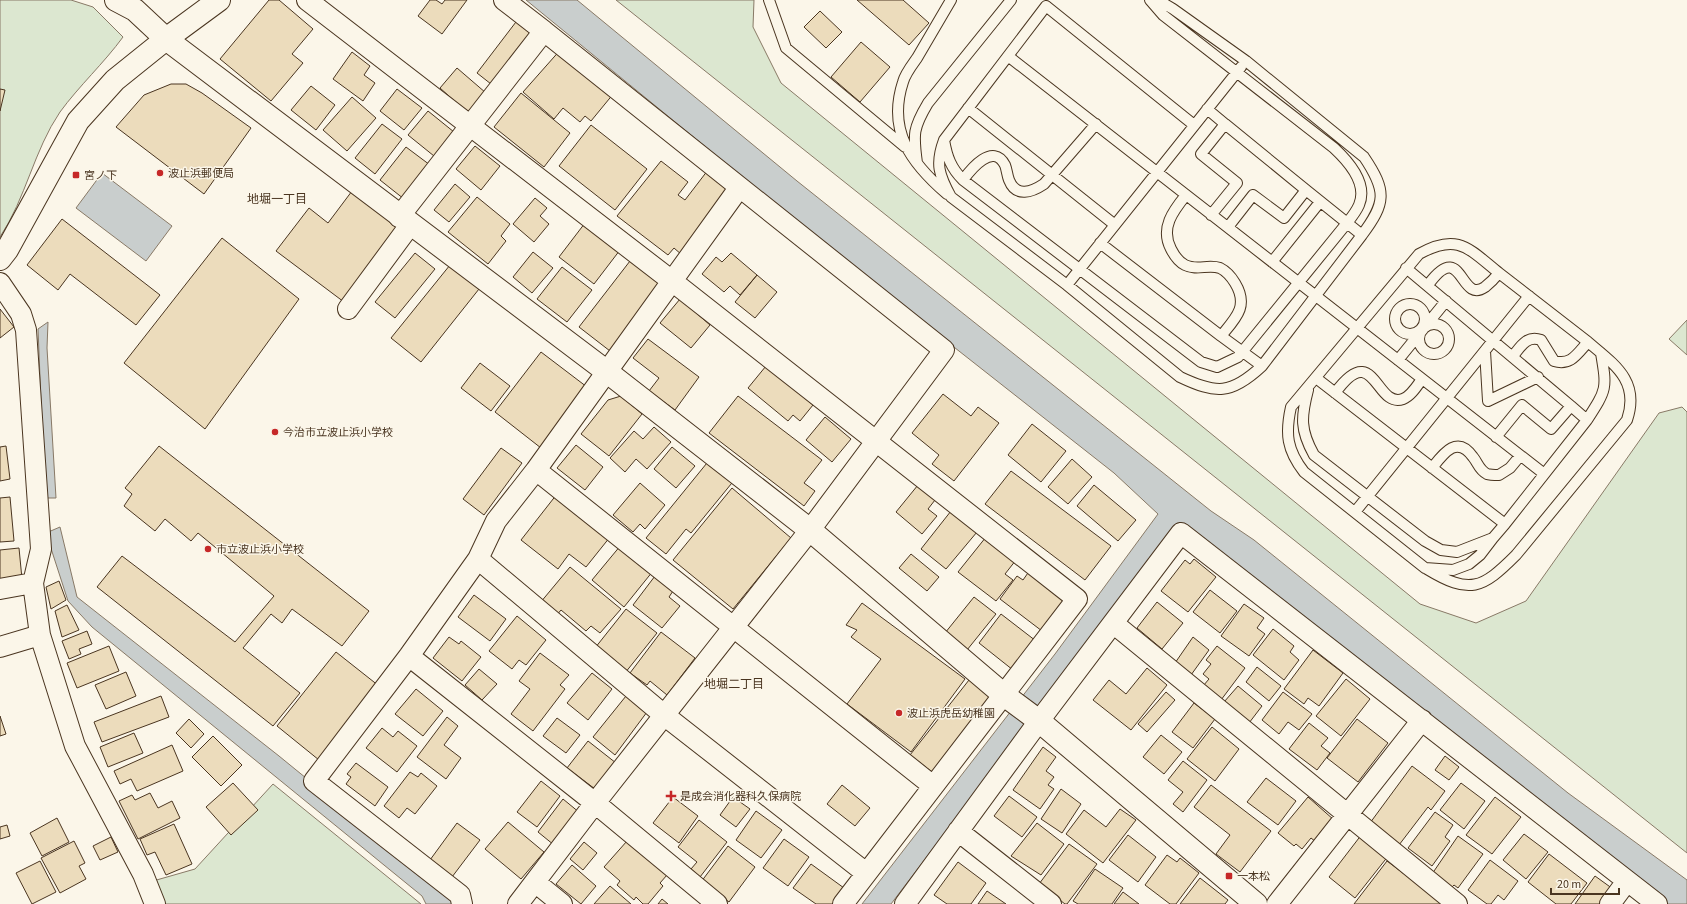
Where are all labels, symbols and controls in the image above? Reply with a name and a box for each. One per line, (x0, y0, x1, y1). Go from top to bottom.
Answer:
place label: 波止浜郵便局 (168, 166, 234, 181)
place label: 宮ノ下 (84, 168, 117, 183)
marker: 波止浜郵便局 (155, 168, 165, 178)
marker: 宮ノ下 (71, 170, 81, 180)
district label: 地堀一丁目 (247, 191, 307, 208)
place label: 今治市立波止浜小学校 (283, 425, 393, 440)
marker: 今治市立波止浜小学校 (270, 427, 280, 437)
place label: 市立波止浜小学校 (216, 542, 304, 557)
marker: 市立波止浜小学校 (203, 544, 213, 554)
district label: 地堀二丁目 (704, 676, 764, 693)
place label: 波止浜虎岳幼稚園 (907, 706, 995, 721)
marker: 波止浜虎岳幼稚園 (894, 708, 904, 718)
place label: 是成会消化器科久保病院 (680, 789, 801, 804)
marker: 是成会消化器科久保病院 (665, 790, 677, 802)
place label: 一本松 (1237, 869, 1270, 884)
scale bar (1551, 870, 1619, 896)
marker: 一本松 (1224, 871, 1234, 881)
text: 20 m (1557, 876, 1581, 893)

